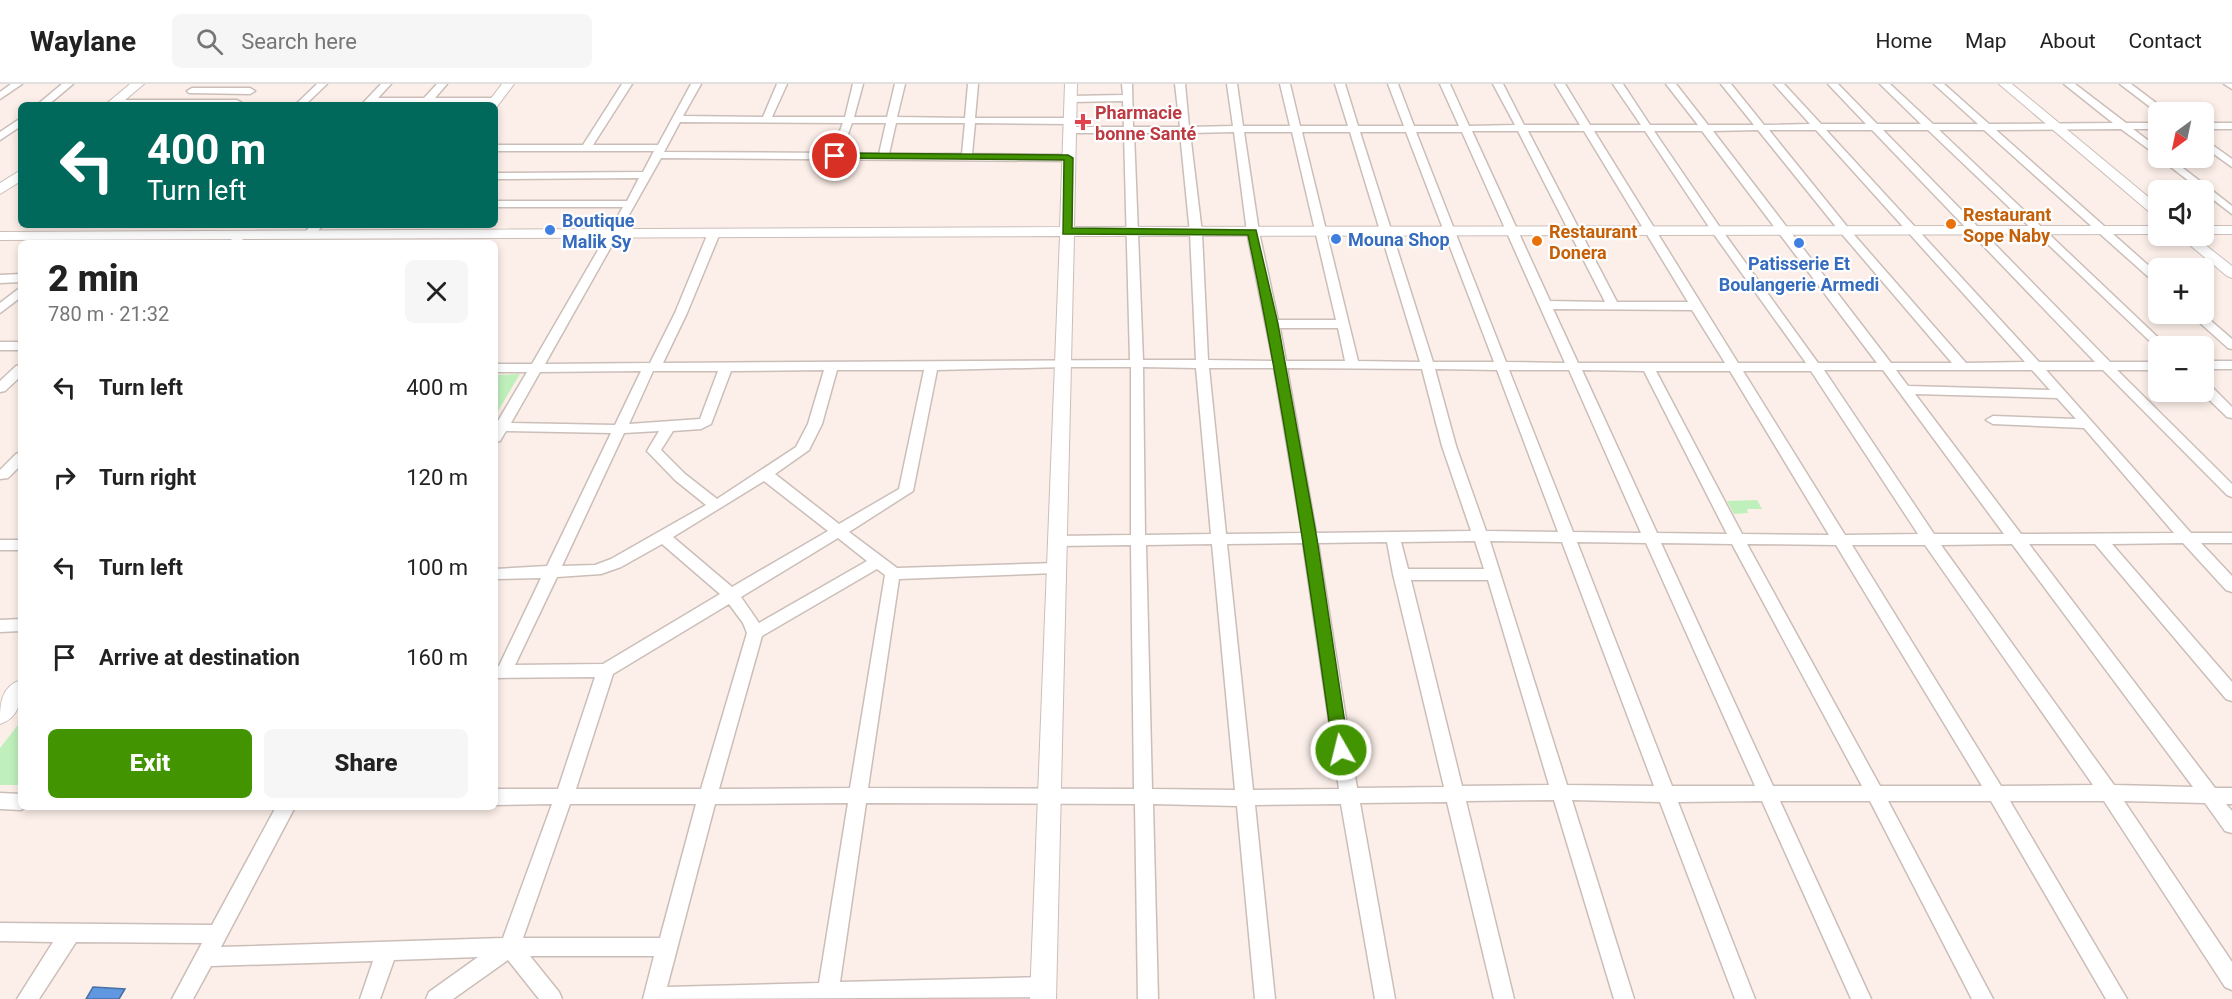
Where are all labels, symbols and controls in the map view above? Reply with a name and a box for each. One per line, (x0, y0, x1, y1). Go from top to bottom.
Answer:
search box (172, 14, 592, 68)
text: Waylane (30, 25, 136, 58)
icon: search (193, 25, 226, 58)
text: Search here (241, 29, 357, 54)
text: Home (1876, 29, 1932, 53)
text: Map (1965, 29, 2007, 53)
text: About (2040, 29, 2096, 53)
text: Contact (2129, 29, 2202, 53)
place label: Pharmacie bonne Santé (1095, 102, 1197, 144)
north arrow (2148, 102, 2214, 168)
map controls (2148, 102, 2214, 402)
marker: Pharmacie bonne Santé (1076, 115, 1090, 129)
text: 400 m (147, 125, 266, 174)
icon: left (48, 126, 126, 204)
pin (809, 130, 860, 181)
icon: arrive (818, 139, 851, 172)
text: Turn left (147, 175, 247, 207)
button: sound (2148, 180, 2214, 246)
place label: Restaurant Sope Naby (1963, 204, 2051, 246)
place label: Boutique Malik Sy (562, 210, 635, 252)
marker: Restaurant Sope Naby (1944, 217, 1958, 231)
place label: Restaurant Donera (1549, 221, 1637, 263)
marker: Boutique Malik Sy (543, 223, 557, 237)
place label: Mouna Shop (1348, 229, 1450, 250)
marker: Mouna Shop (1329, 232, 1343, 246)
marker: Restaurant Donera (1530, 234, 1544, 248)
marker: Patisserie Et Boulangerie Armedi (1792, 236, 1806, 250)
place label: Patisserie Et Boulangerie Armedi (1719, 253, 1879, 295)
text: 2 min (48, 258, 139, 300)
button: + (2148, 258, 2214, 324)
button: close (405, 260, 468, 323)
text: 780 m · 21:32 (48, 302, 169, 326)
button: − (2148, 336, 2214, 402)
icon: left (48, 371, 81, 404)
text: Turn left (99, 375, 183, 400)
text: 400 m (406, 375, 468, 400)
icon: right (48, 461, 81, 494)
text: Turn right (99, 465, 196, 490)
text: 120 m (406, 465, 468, 490)
icon: left (48, 551, 81, 584)
text: Turn left (99, 555, 183, 580)
text: 100 m (406, 555, 468, 580)
icon: arrive (48, 641, 81, 674)
text: Arrive at destination (99, 645, 300, 670)
text: 160 m (406, 645, 468, 670)
position arrow (1309, 718, 1373, 782)
button: Exit (48, 729, 252, 798)
button: Share (264, 729, 468, 798)

